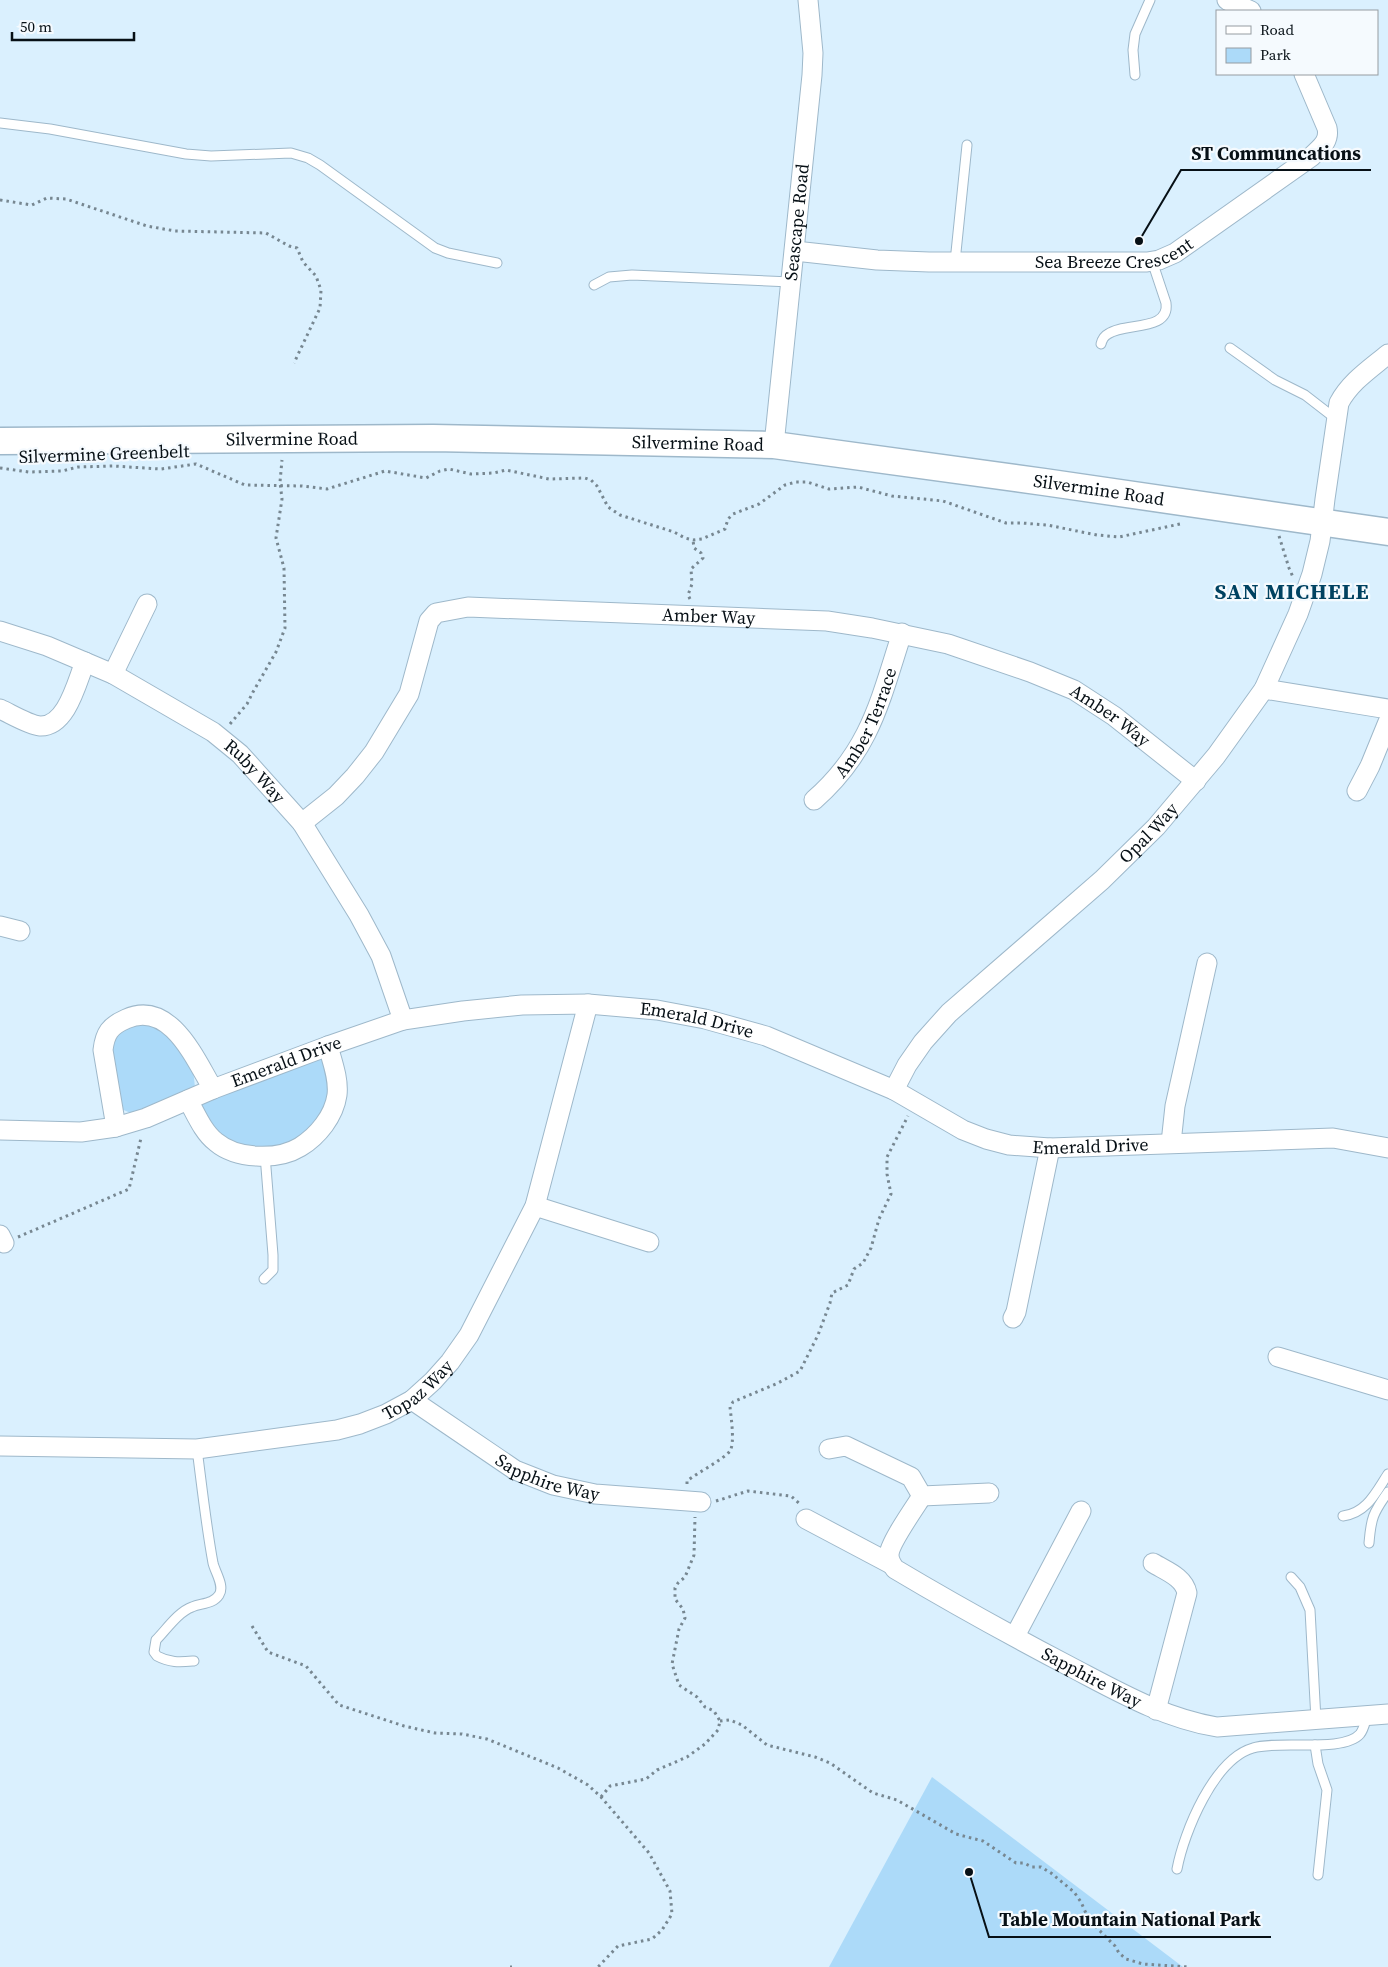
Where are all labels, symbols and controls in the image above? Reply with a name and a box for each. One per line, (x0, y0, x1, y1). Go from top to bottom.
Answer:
scale bar (12, 10, 135, 42)
legend (1216, 10, 1378, 75)
text: 50 m (20, 16, 52, 37)
text: Road (1260, 19, 1294, 40)
text: Park (1260, 44, 1292, 65)
callout: ST Communcations (1181, 136, 1371, 170)
text: ST Communcations (1191, 140, 1361, 166)
street label: Seascape Road (778, 162, 815, 282)
street label: Sea Breeze Crescent (1035, 231, 1198, 274)
street label: Silvermine Road (226, 426, 358, 451)
street label: Silvermine Road (632, 429, 764, 457)
street label: Silvermine Greenbelt (18, 438, 190, 469)
street label: Silvermine Road (1032, 468, 1166, 511)
district label: SAN MICHELE (1214, 576, 1370, 606)
street label: Amber Way (662, 602, 756, 630)
street label: Amber Terrace (828, 664, 902, 783)
street label: Amber Way (1065, 678, 1156, 753)
street label: Ruby Way (219, 733, 292, 809)
street label: Opal Way (1113, 796, 1184, 869)
street label: Emerald Drive (639, 996, 757, 1044)
street label: Emerald Drive (227, 1029, 345, 1093)
street label: Emerald Drive (1032, 1132, 1149, 1160)
street label: Topaz Way (378, 1353, 459, 1426)
street label: Sapphire Way (491, 1447, 603, 1507)
street label: Sapphire Way (1037, 1641, 1147, 1714)
callout: Table Mountain National Park (989, 1903, 1271, 1937)
text: Table Mountain National Park (999, 1906, 1261, 1932)

